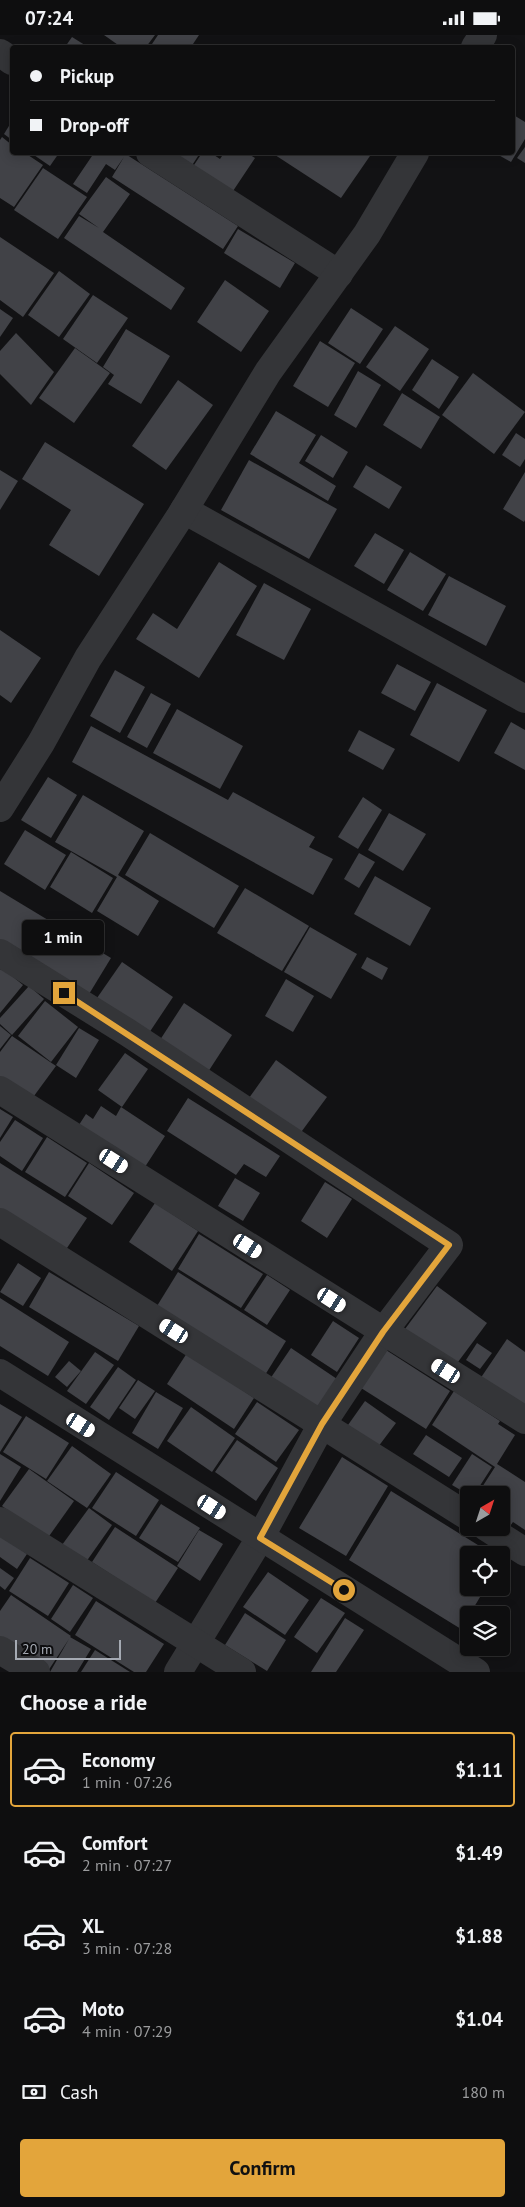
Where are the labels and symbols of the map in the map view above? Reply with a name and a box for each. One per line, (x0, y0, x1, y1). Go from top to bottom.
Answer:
callout: 1 min (23, 921, 105, 955)
route end (53, 982, 75, 1004)
car (97, 1147, 130, 1175)
car (231, 1232, 264, 1260)
car (315, 1286, 348, 1314)
car (157, 1317, 190, 1345)
car (429, 1357, 462, 1385)
car (64, 1411, 97, 1439)
north arrow (460, 1486, 510, 1536)
car (195, 1493, 228, 1521)
route start (333, 1579, 355, 1601)
scale bar (15, 1637, 121, 1660)

